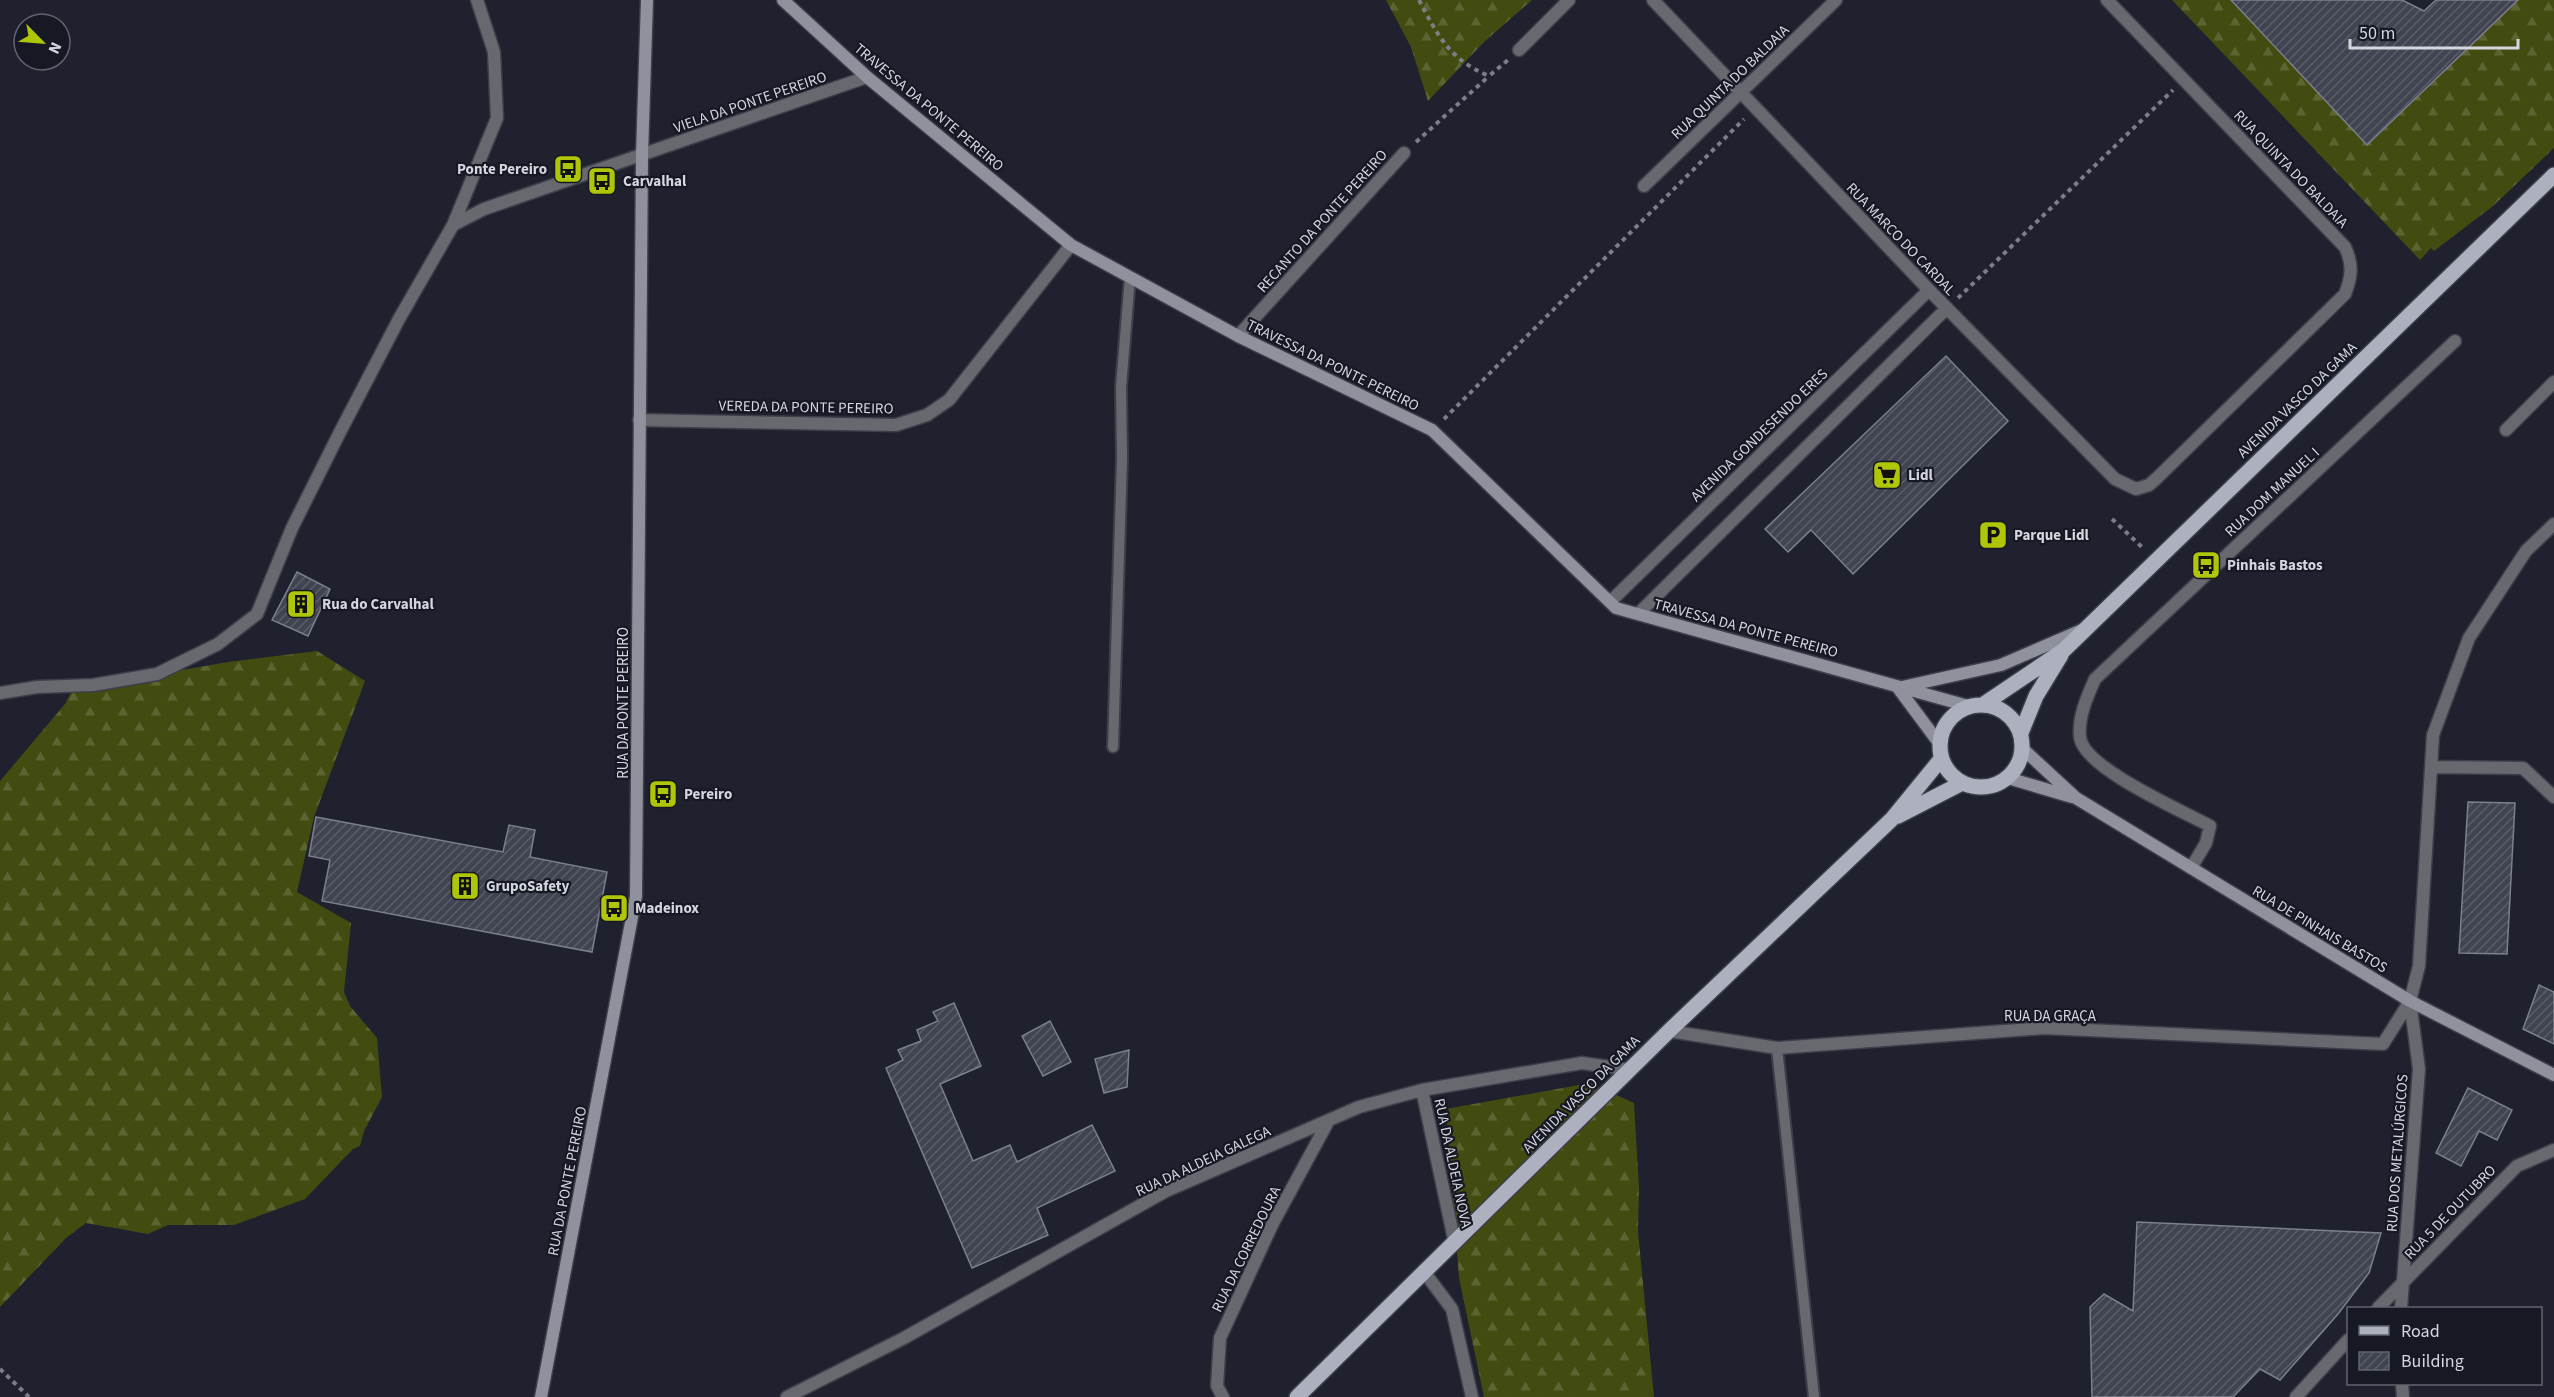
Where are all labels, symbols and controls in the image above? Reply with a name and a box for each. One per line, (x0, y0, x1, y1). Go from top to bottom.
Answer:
north arrow (12, 12, 72, 72)
scale bar (2350, 12, 2518, 50)
street label: RUA QUINTA DO BALDAIA (1667, 20, 1795, 144)
text: 50 m (2359, 21, 2395, 46)
text: N (42, 38, 67, 57)
street label: TRAVESSA DA PONTE PEREIRO (849, 38, 1008, 176)
street label: VIELA DA PONTE PEREIRO (671, 66, 830, 139)
street label: RUA QUINTA DO BALDAIA (2229, 106, 2353, 234)
street label: RECANTO DA PONTE PEREIRO (1252, 145, 1392, 298)
bus stop icon: Ponte Pereiro (552, 153, 584, 185)
place label: Ponte Pereiro (457, 159, 547, 180)
bus stop icon: Carvalhal (586, 165, 618, 197)
place label: Carvalhal (623, 171, 687, 192)
street label: RUA MARCO DO CARDAL (1841, 178, 1960, 300)
street label: TRAVESSA DA PONTE PEREIRO (1243, 314, 1423, 416)
street label: AVENIDA VASCO DA GAMA (2233, 337, 2362, 463)
street label: AVENIDA GONDESENDO ERES (1686, 364, 1833, 507)
street label: VEREDA DA PONTE PEREIRO (718, 395, 894, 420)
street label: RUA DOM MANUEL I (2220, 443, 2324, 542)
supermarket icon: Lidl (1871, 459, 1903, 491)
place label: Lidl (1908, 465, 1934, 486)
parking icon: Parque Lidl (1977, 519, 2009, 551)
place label: Parque Lidl (2014, 525, 2090, 546)
bus stop icon: Pinhais Bastos (2190, 549, 2222, 581)
place label: Pinhais Bastos (2227, 555, 2323, 576)
building icon: Rua do Carvalhal (285, 588, 317, 620)
place label: Rua do Carvalhal (322, 594, 434, 615)
street label: TRAVESSA DA PONTE PEREIRO (1652, 594, 1840, 663)
street label: RUA DA PONTE PEREIRO (613, 627, 634, 779)
bus stop icon: Pereiro (647, 778, 679, 810)
place label: Pereiro (684, 784, 732, 805)
building icon: GrupoSafety (449, 870, 481, 902)
place label: GrupoSafety (486, 876, 570, 897)
street label: RUA DE PINHAIS BASTOS (2248, 881, 2391, 978)
bus stop icon: Madeinox (598, 892, 630, 924)
place label: Madeinox (635, 898, 699, 919)
street label: RUA DA GRAÇA (2004, 1006, 2097, 1027)
street label: AVENIDA VASCO DA GAMA (1518, 1030, 1646, 1158)
street label: RUA DOS METALÚRGICOS (2382, 1073, 2413, 1233)
street label: RUA DA ALDEIA NOVA (1429, 1096, 1477, 1231)
street label: RUA DA PONTE PEREIRO (543, 1105, 592, 1258)
street label: RUA DA ALDEIA GALEGA (1132, 1121, 1275, 1202)
street label: RUA 5 DE OUTUBRO (2400, 1160, 2501, 1264)
street label: RUA DA CORREDOURA (1207, 1182, 1286, 1316)
legend (2347, 1307, 2542, 1385)
text: Road (2401, 1319, 2440, 1344)
text: Building (2401, 1349, 2464, 1374)

